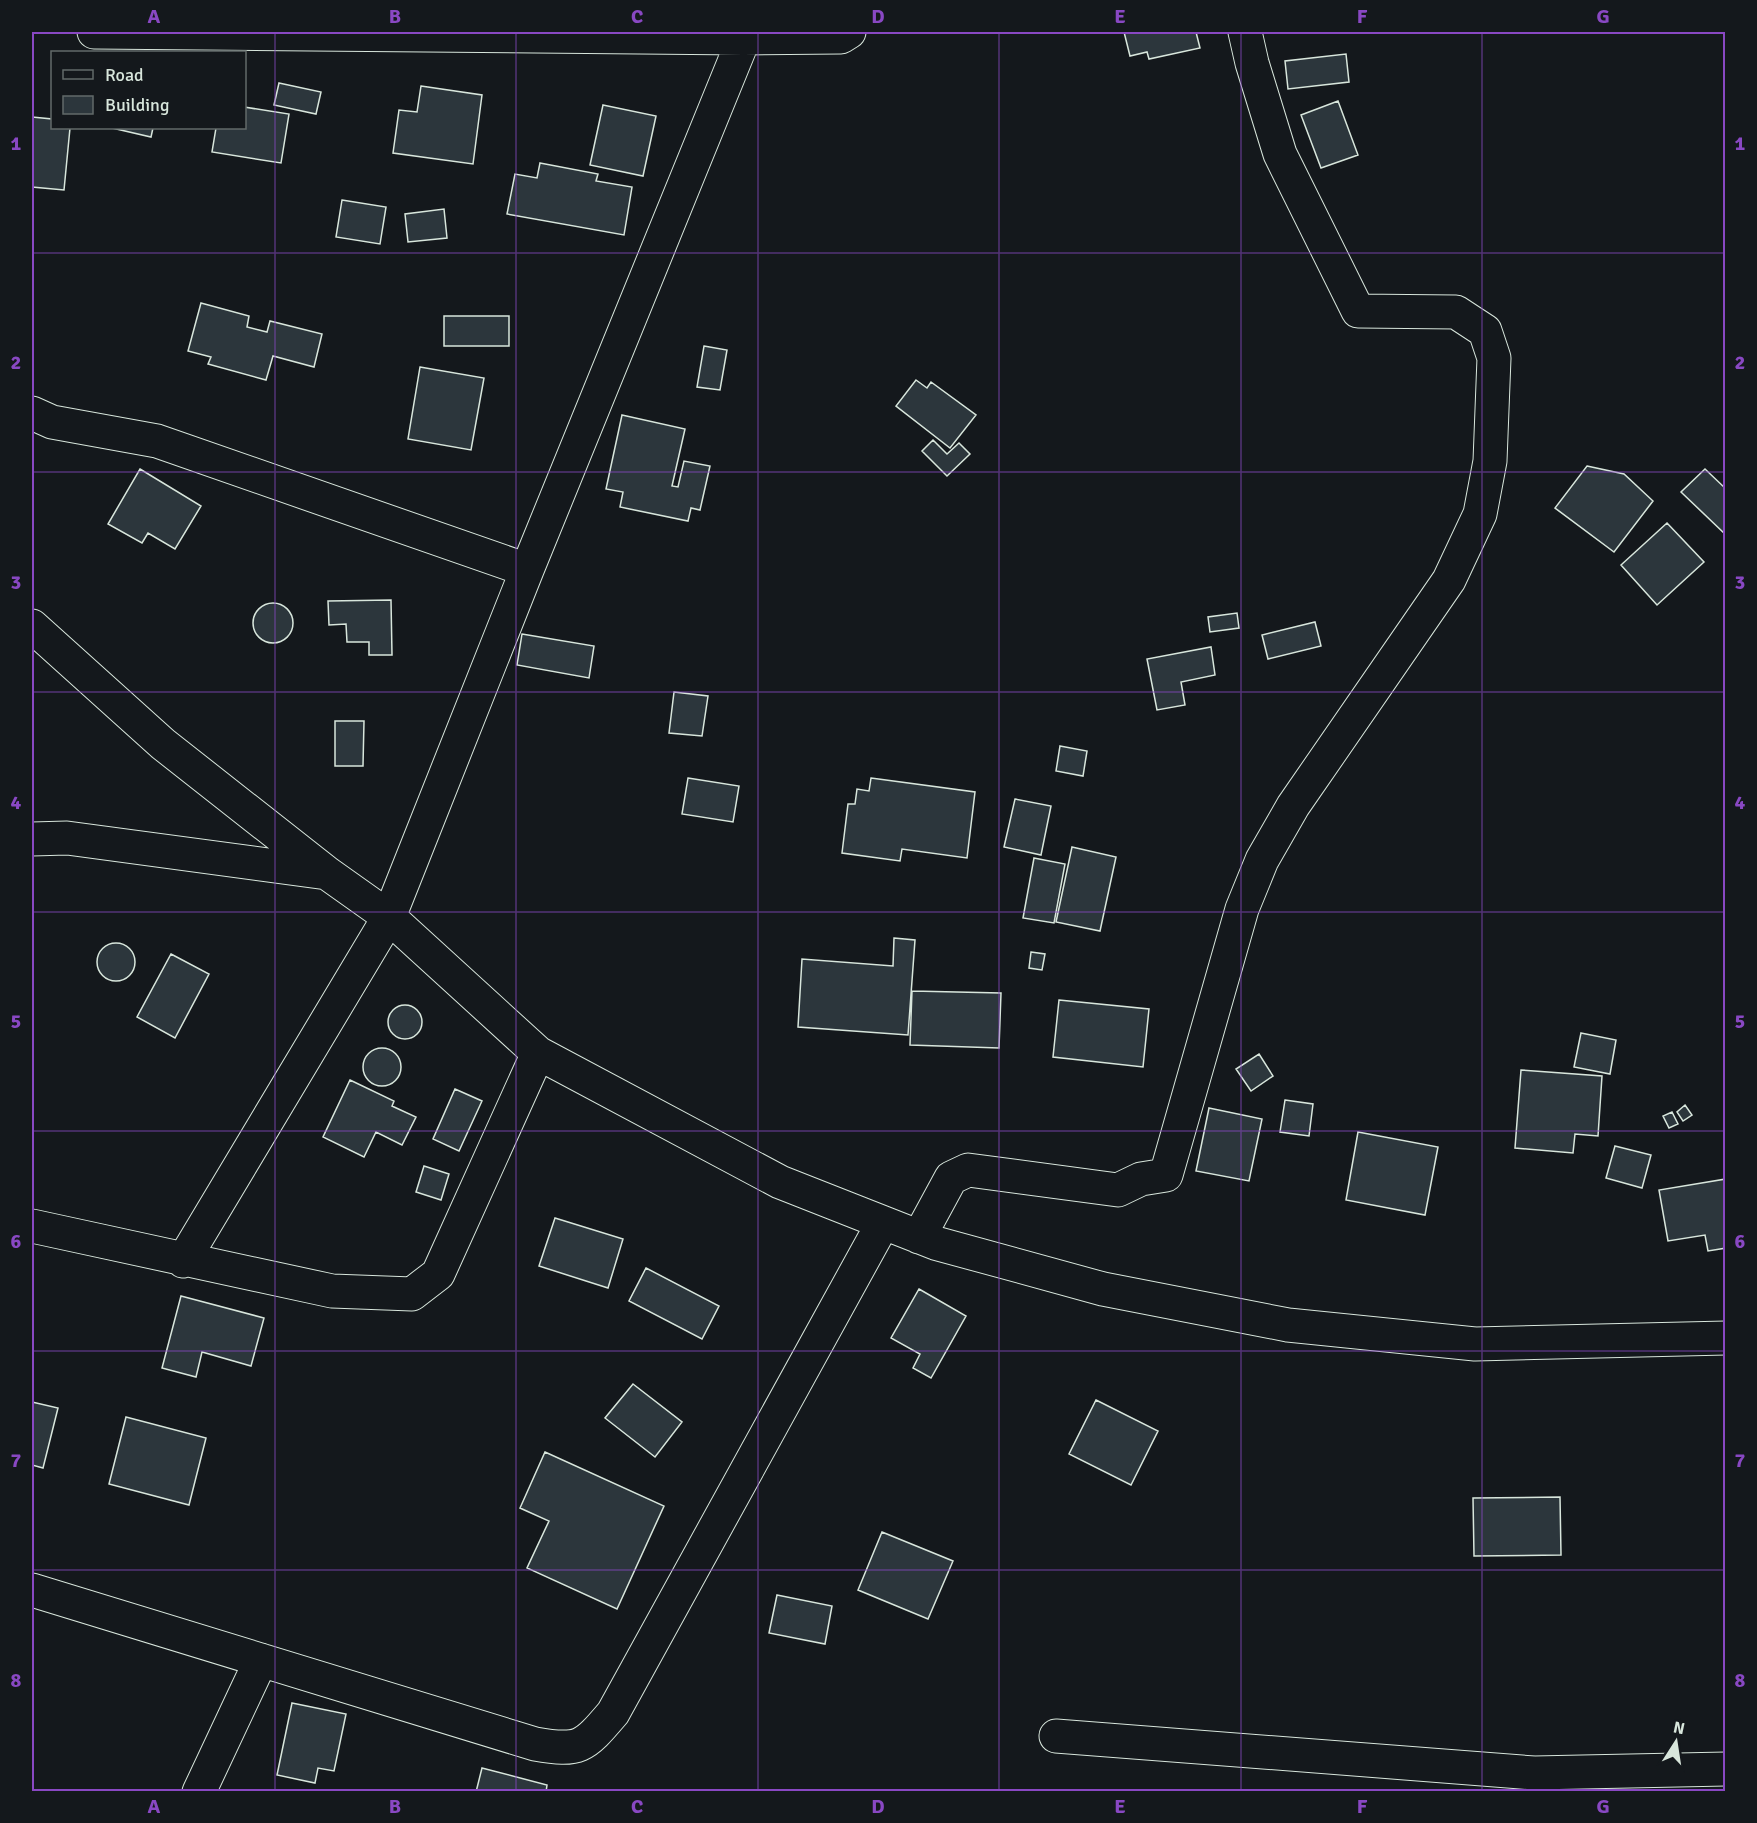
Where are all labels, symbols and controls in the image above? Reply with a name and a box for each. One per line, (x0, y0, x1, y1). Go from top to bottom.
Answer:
text: A (148, 4, 161, 29)
text: B (389, 4, 401, 29)
text: C (631, 4, 643, 29)
text: D (871, 4, 885, 29)
text: E (1114, 4, 1126, 29)
text: F (1357, 4, 1368, 29)
text: G (1596, 4, 1610, 29)
legend (51, 51, 246, 129)
text: Road (105, 64, 144, 86)
text: Building (105, 94, 169, 116)
text: 1 (11, 131, 22, 156)
text: 1 (1735, 131, 1746, 156)
text: 2 (11, 350, 21, 375)
text: 2 (1735, 350, 1745, 375)
text: 3 (11, 570, 21, 595)
text: 3 (1735, 570, 1745, 595)
text: 4 (11, 790, 22, 815)
text: 4 (1735, 790, 1746, 815)
text: 5 (11, 1009, 21, 1034)
text: 5 (1735, 1009, 1745, 1034)
text: 6 (11, 1229, 22, 1254)
text: 6 (1735, 1229, 1746, 1254)
text: 7 (11, 1448, 22, 1473)
text: 7 (1735, 1448, 1746, 1473)
text: 8 (11, 1668, 22, 1693)
text: 8 (1735, 1668, 1746, 1693)
north arrow (1646, 1712, 1706, 1772)
text: N (1671, 1717, 1686, 1739)
text: A (148, 1794, 161, 1819)
text: B (389, 1794, 401, 1819)
text: C (631, 1794, 643, 1819)
text: D (871, 1794, 885, 1819)
text: E (1114, 1794, 1126, 1819)
text: F (1357, 1794, 1368, 1819)
text: G (1596, 1794, 1610, 1819)

